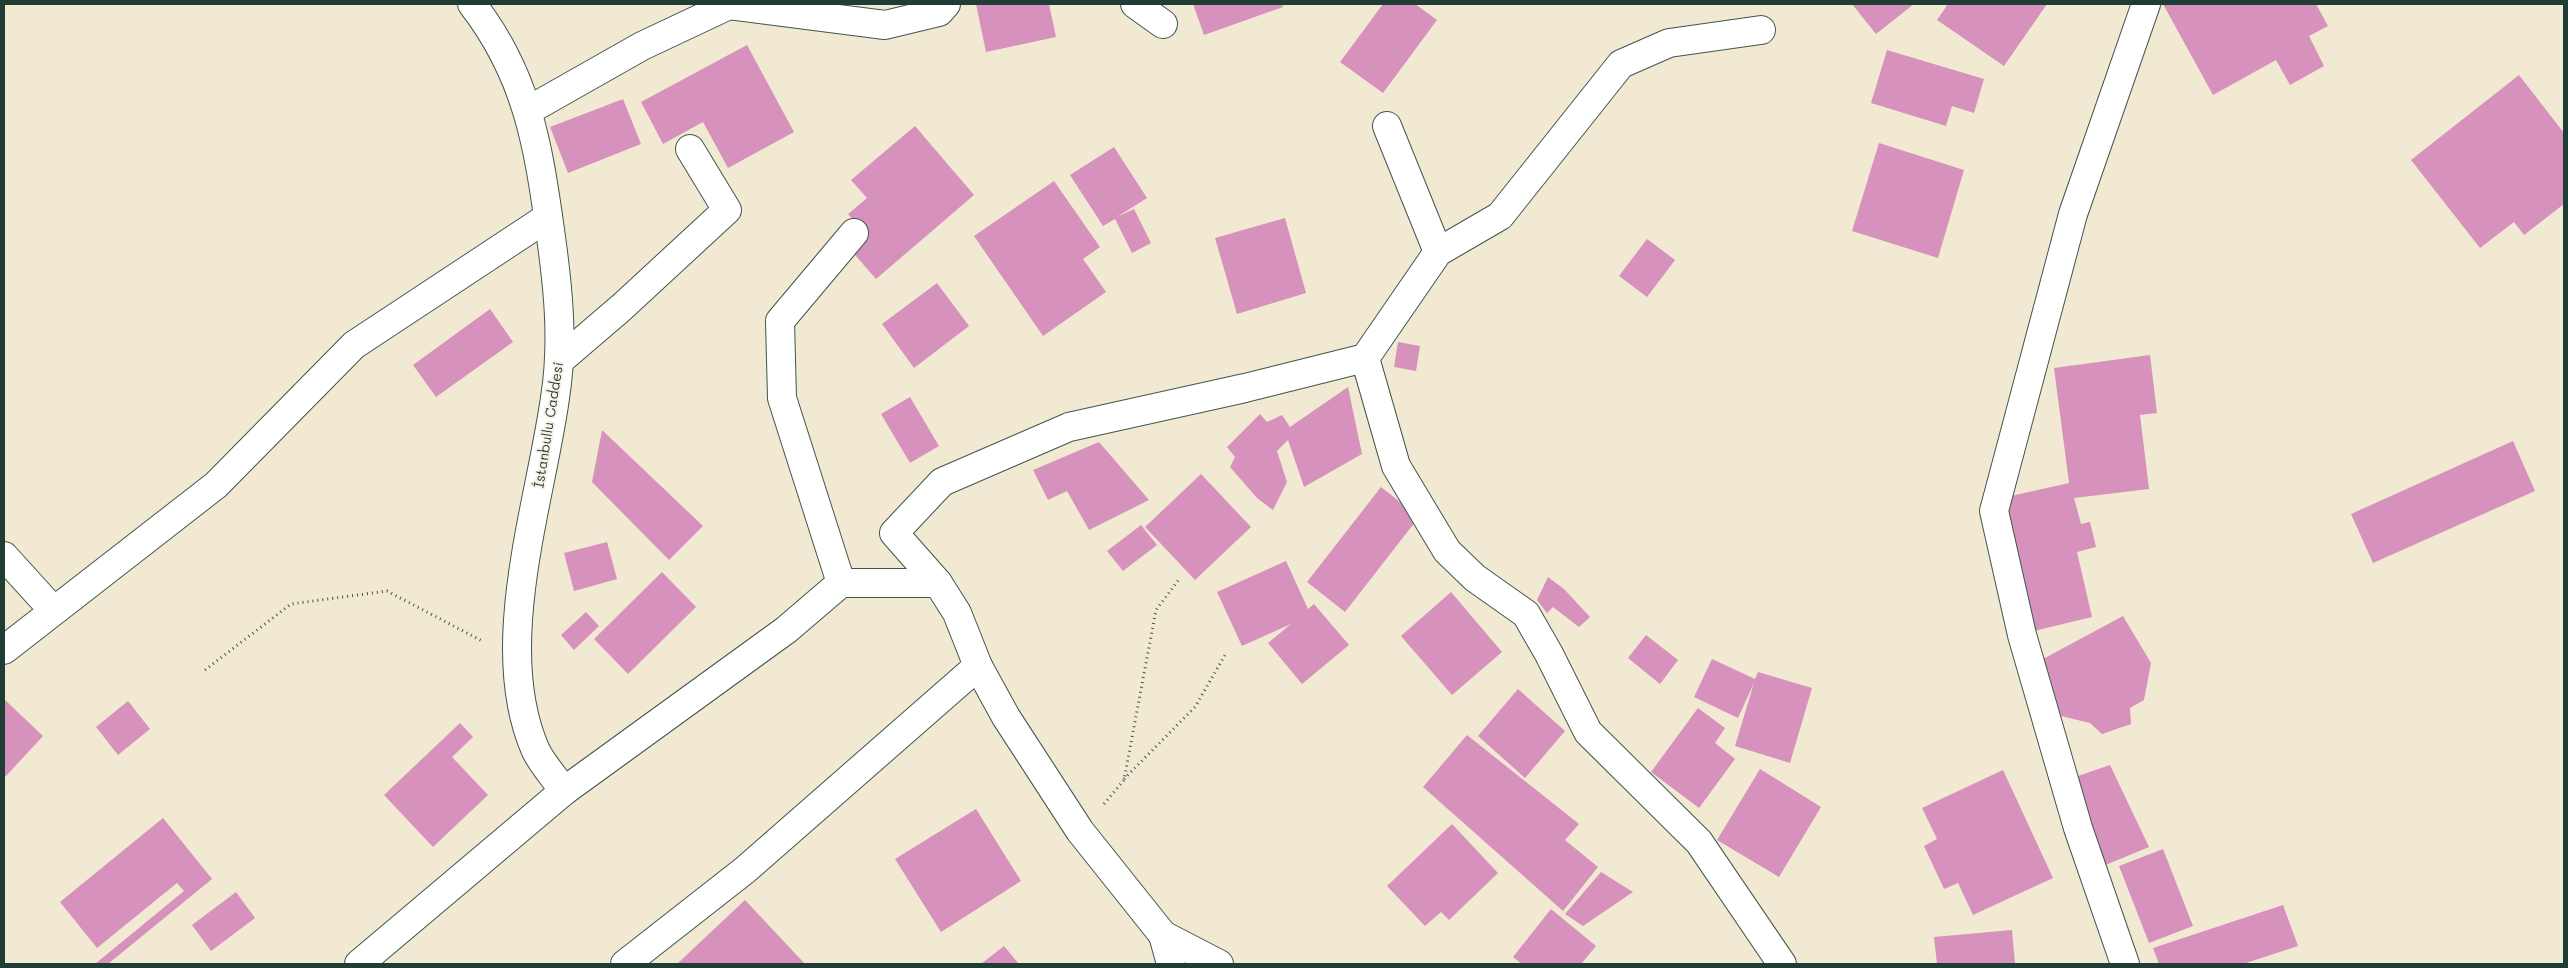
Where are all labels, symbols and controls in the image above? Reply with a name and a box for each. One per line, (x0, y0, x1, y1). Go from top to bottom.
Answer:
street label: İstanbullu Caddesi (531, 361, 567, 489)

